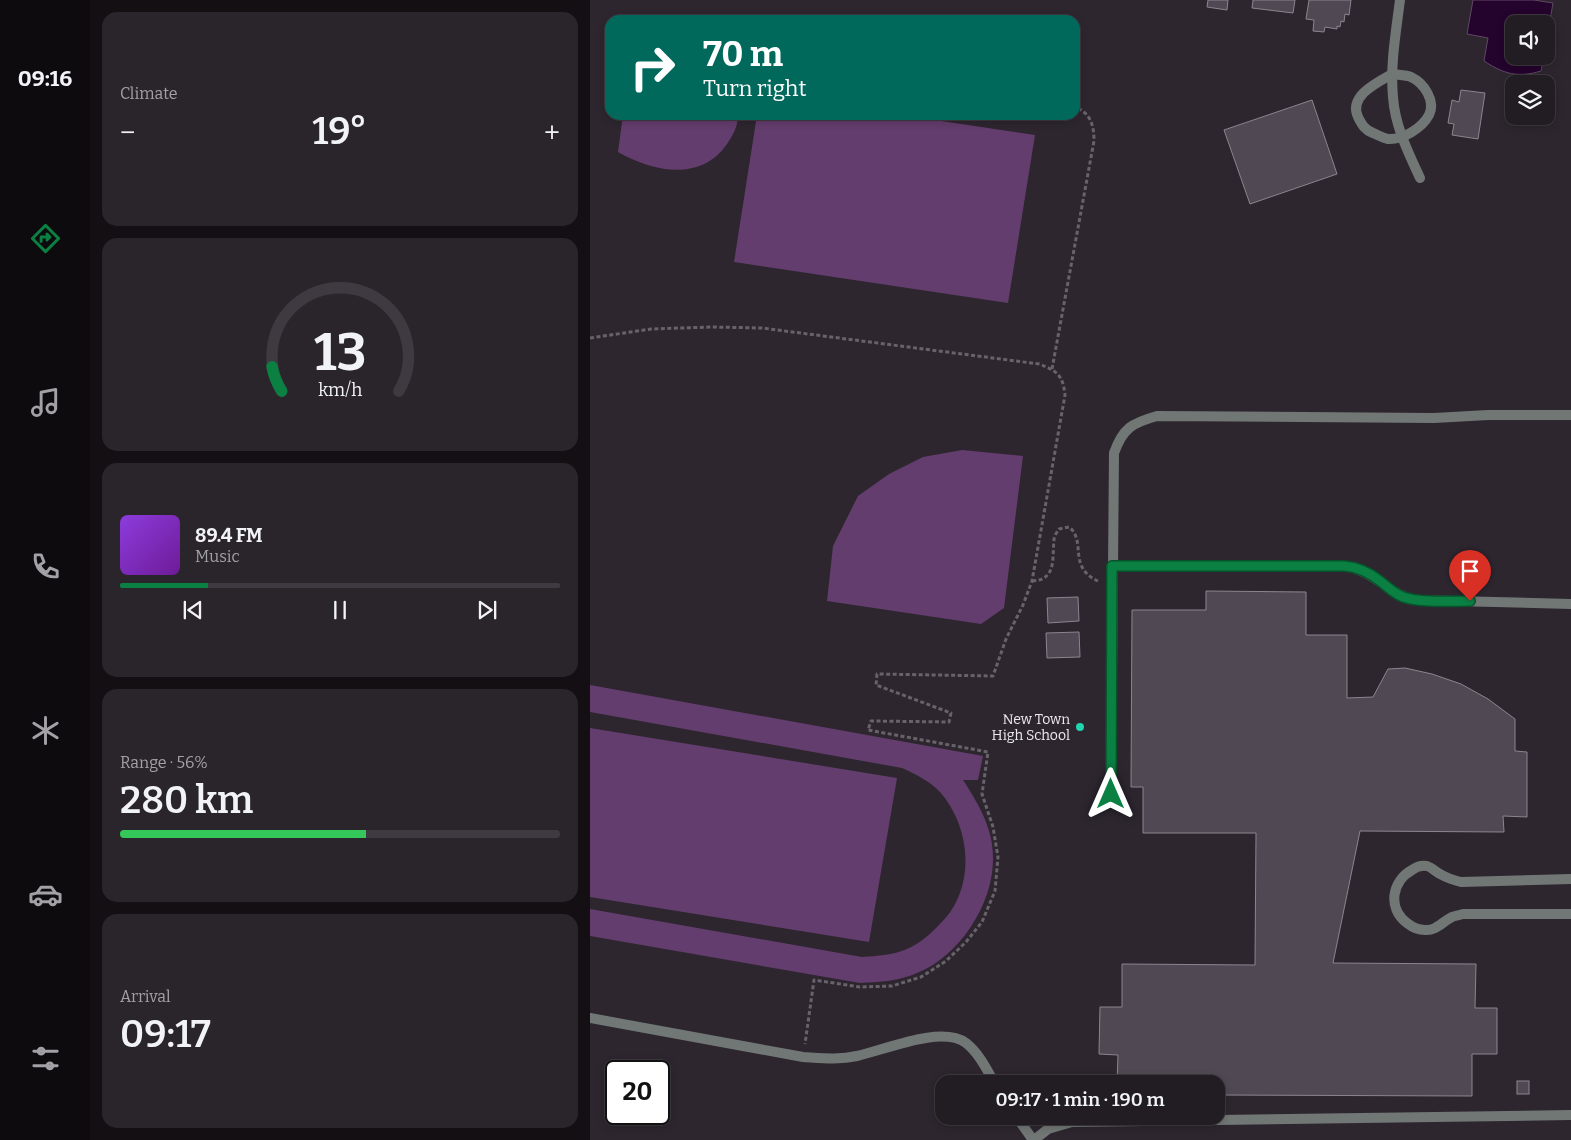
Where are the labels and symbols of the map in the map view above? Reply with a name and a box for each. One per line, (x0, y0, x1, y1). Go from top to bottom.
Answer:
pin (1449, 550, 1491, 601)
place label: New Town High School (992, 711, 1070, 744)
marker: New Town High School (1074, 721, 1086, 733)
position arrow (1084, 767, 1136, 819)
speed limit sign: 20 (605, 1060, 670, 1125)

